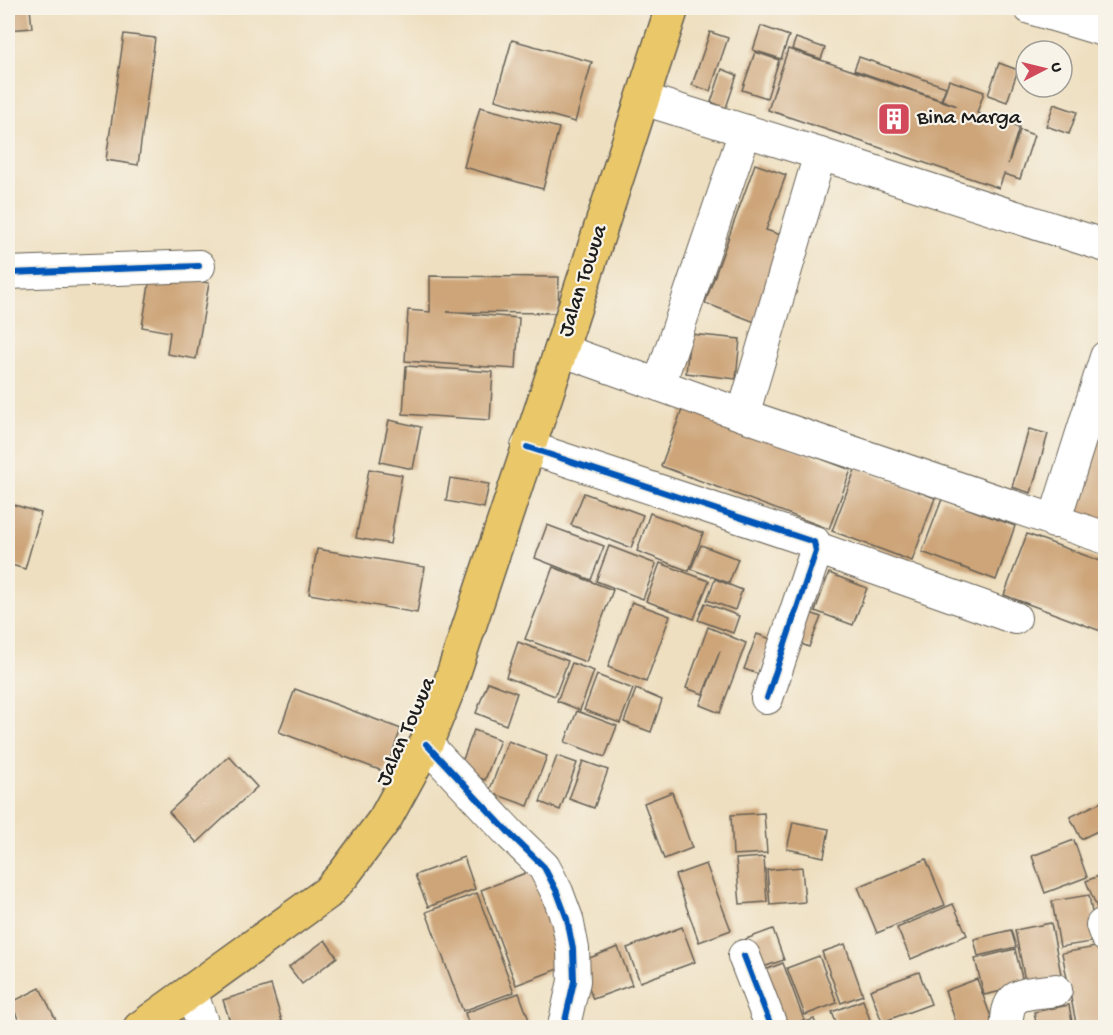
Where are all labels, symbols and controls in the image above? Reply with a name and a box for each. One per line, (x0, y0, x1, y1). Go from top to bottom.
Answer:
north arrow (1014, 39, 1074, 99)
text: U (1045, 62, 1065, 74)
building icon: Bina Marga (876, 101, 912, 137)
place label: Bina Marga (916, 106, 1022, 132)
street label: Jalan Towua (554, 221, 615, 340)
street label: Jalan Towua (372, 673, 443, 790)

